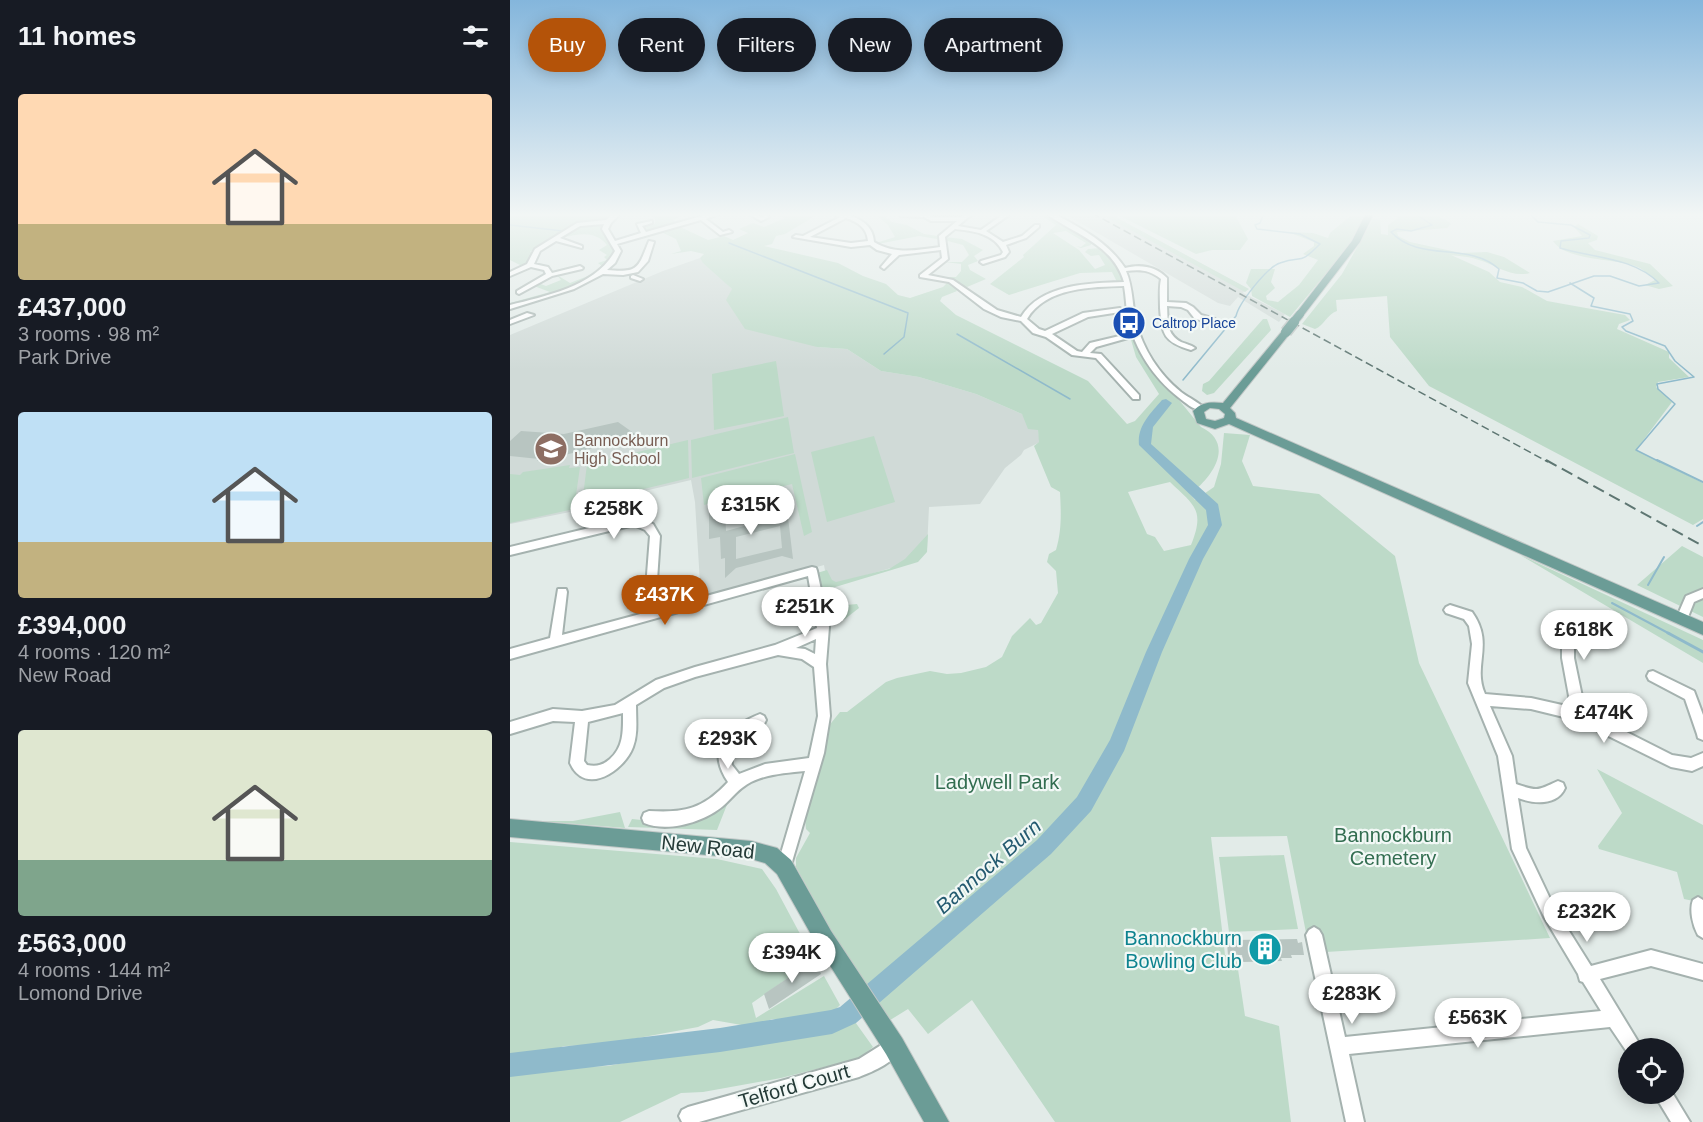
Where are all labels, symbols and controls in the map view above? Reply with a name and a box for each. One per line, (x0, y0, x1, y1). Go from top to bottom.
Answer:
chip: Buy (528, 18, 606, 72)
chip: Rent (618, 18, 705, 72)
chip: Filters (717, 18, 816, 72)
chip: New (828, 18, 912, 72)
chip: Apartment (924, 18, 1063, 72)
icon: filters (459, 20, 492, 53)
text: 11 homes (18, 21, 137, 51)
icon: home (201, 133, 309, 241)
text: £437,000 (18, 292, 126, 322)
bus stop icon: Caltrop Place (1111, 305, 1147, 341)
place label: Caltrop Place (1152, 315, 1236, 331)
text: 3 rooms · 98 m² (18, 323, 159, 345)
text: Park Drive (18, 346, 111, 368)
school or university icon: Bannockburn High School (533, 431, 569, 467)
place label: Bannockburn High School (574, 432, 668, 467)
icon: home (201, 451, 309, 559)
pin: £315K (709, 485, 793, 536)
pin: £258K (572, 489, 656, 540)
text: £315K (722, 493, 780, 515)
text: £258K (585, 497, 643, 519)
pin: £437K (623, 575, 707, 626)
text: £437K (636, 583, 694, 605)
pin: £251K (763, 587, 847, 638)
text: £251K (776, 595, 834, 617)
text: £394,000 (18, 610, 126, 640)
pin: £618K (1542, 610, 1626, 661)
text: £618K (1555, 618, 1613, 640)
text: 4 rooms · 120 m² (18, 641, 170, 663)
text: New Road (18, 664, 111, 686)
pin: £474K (1562, 693, 1646, 744)
text: £474K (1575, 701, 1633, 723)
pin: £293K (686, 719, 770, 770)
text: £293K (699, 727, 757, 749)
icon: home (201, 769, 309, 877)
park label: Ladywell Park (935, 771, 1060, 793)
water label: Bannock Burn (931, 814, 1045, 918)
park label: Bannockburn Cemetery (1334, 824, 1452, 869)
street label: New Road (660, 831, 756, 863)
pin: £232K (1545, 892, 1629, 943)
text: £232K (1558, 900, 1616, 922)
place label: Bannockburn Bowling Club (1124, 927, 1242, 972)
text: £563,000 (18, 928, 126, 958)
building icon: Bannockburn Bowling Club (1247, 931, 1283, 967)
pin: £394K (750, 933, 834, 984)
text: £394K (763, 941, 821, 963)
text: 4 rooms · 144 m² (18, 959, 170, 981)
pin: £283K (1310, 974, 1394, 1025)
text: Lomond Drive (18, 982, 143, 1004)
text: £283K (1323, 982, 1381, 1004)
pin: £563K (1436, 998, 1520, 1049)
text: £563K (1449, 1006, 1507, 1028)
map controls (1618, 1038, 1684, 1104)
button: locate (1618, 1038, 1684, 1104)
street label: Telford Court (736, 1060, 852, 1112)

